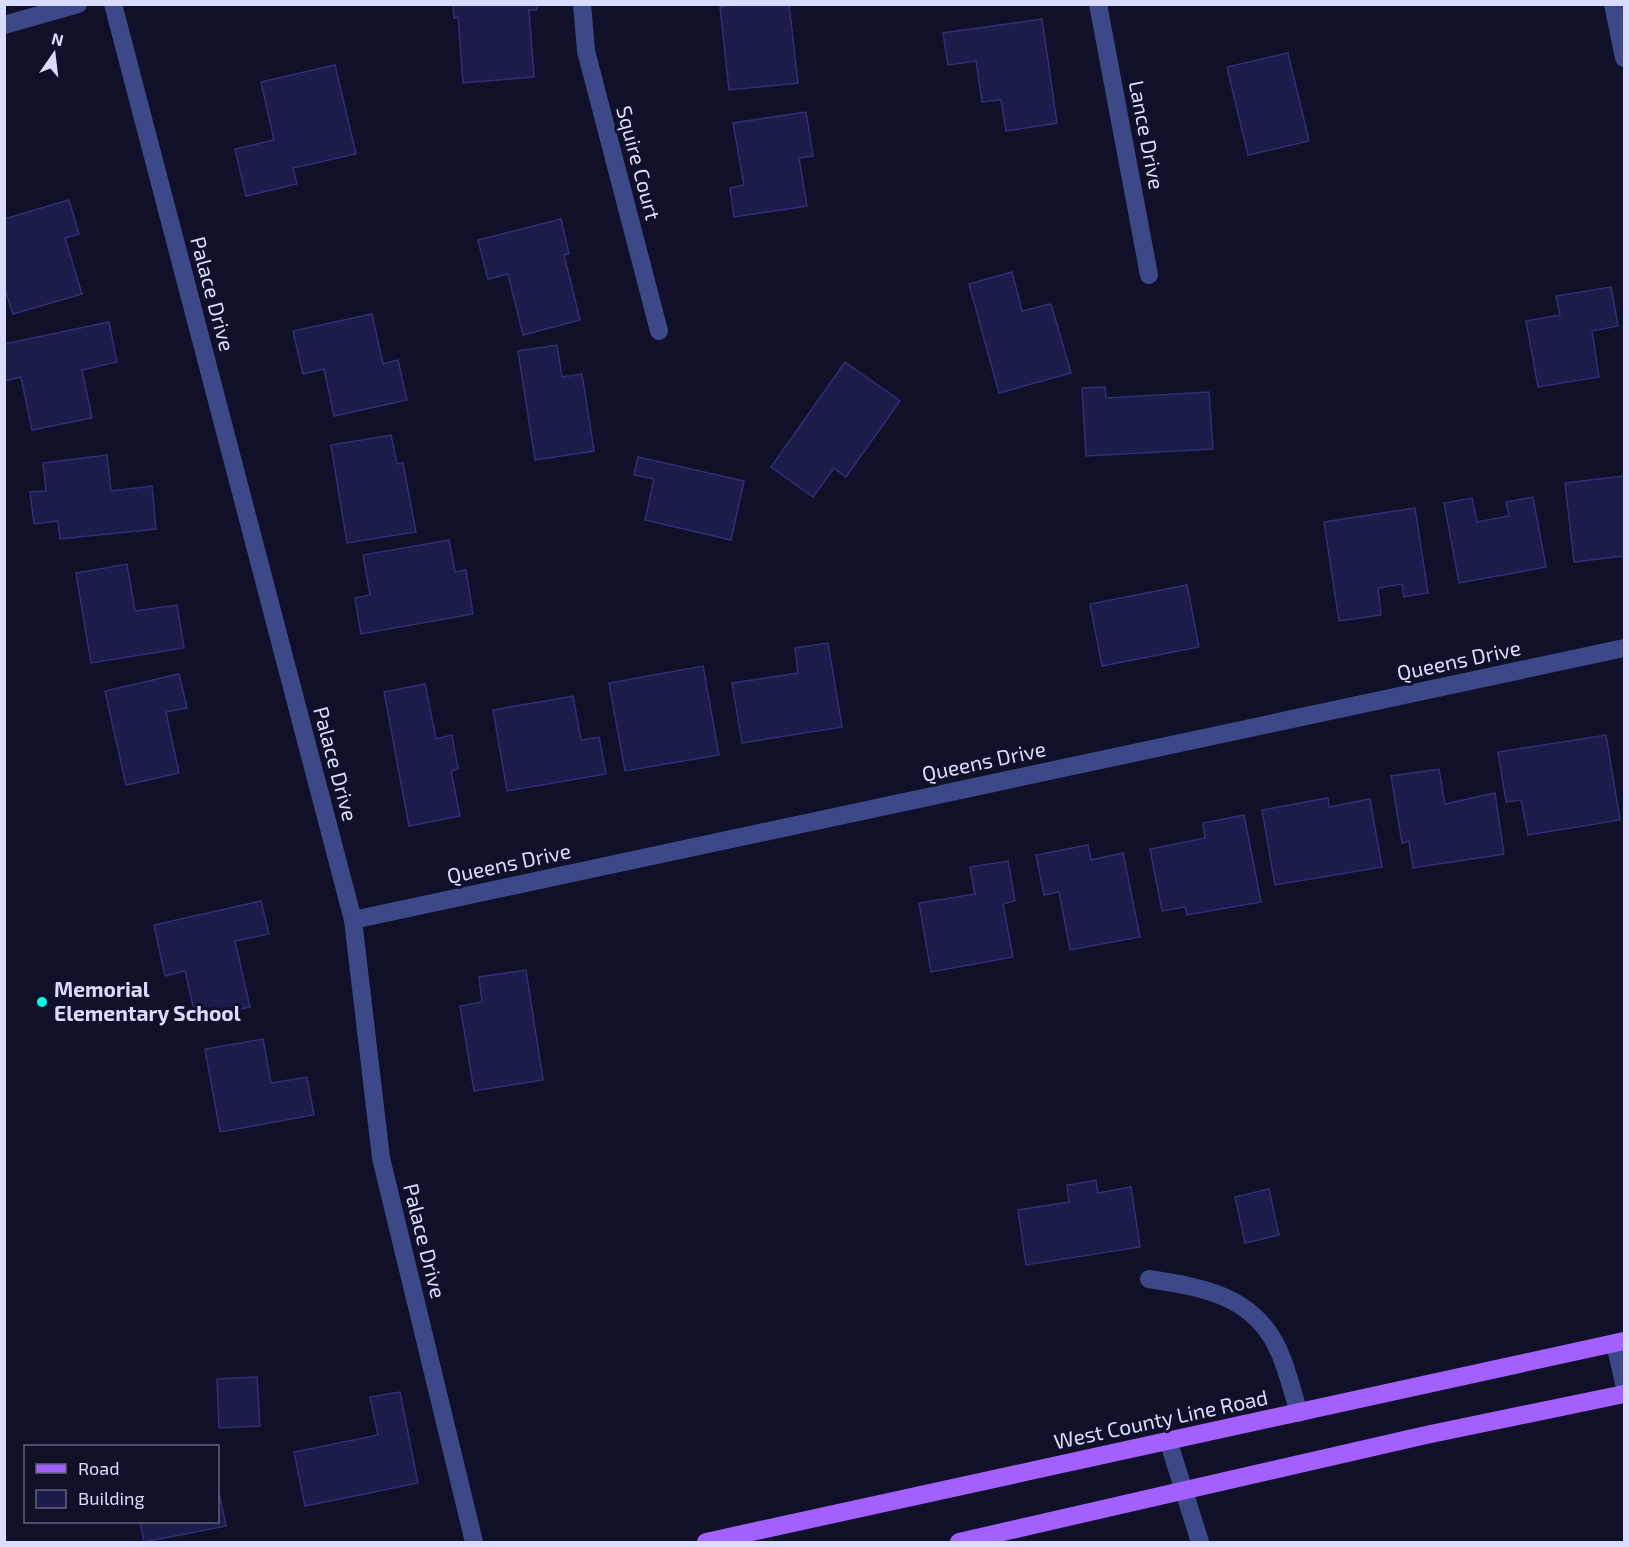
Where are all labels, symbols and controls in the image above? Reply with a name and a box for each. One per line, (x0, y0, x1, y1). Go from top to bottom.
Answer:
north arrow (24, 24, 84, 84)
text: N (50, 28, 66, 50)
street label: Lance Drive (1125, 78, 1170, 191)
street label: Squire Court (612, 103, 667, 223)
street label: Palace Drive (186, 234, 241, 354)
street label: Queens Drive (1394, 634, 1523, 686)
street label: Palace Drive (309, 704, 364, 824)
street label: Queens Drive (919, 735, 1048, 787)
street label: Queens Drive (444, 837, 573, 889)
place label: Memorial Elementary School (54, 976, 241, 1026)
marker: Memorial Elementary School (35, 995, 49, 1009)
street label: Palace Drive (399, 1181, 452, 1301)
street label: West County Line Road (1051, 1384, 1270, 1453)
legend (24, 1445, 219, 1523)
text: Road (78, 1457, 119, 1479)
text: Building (78, 1487, 145, 1509)

